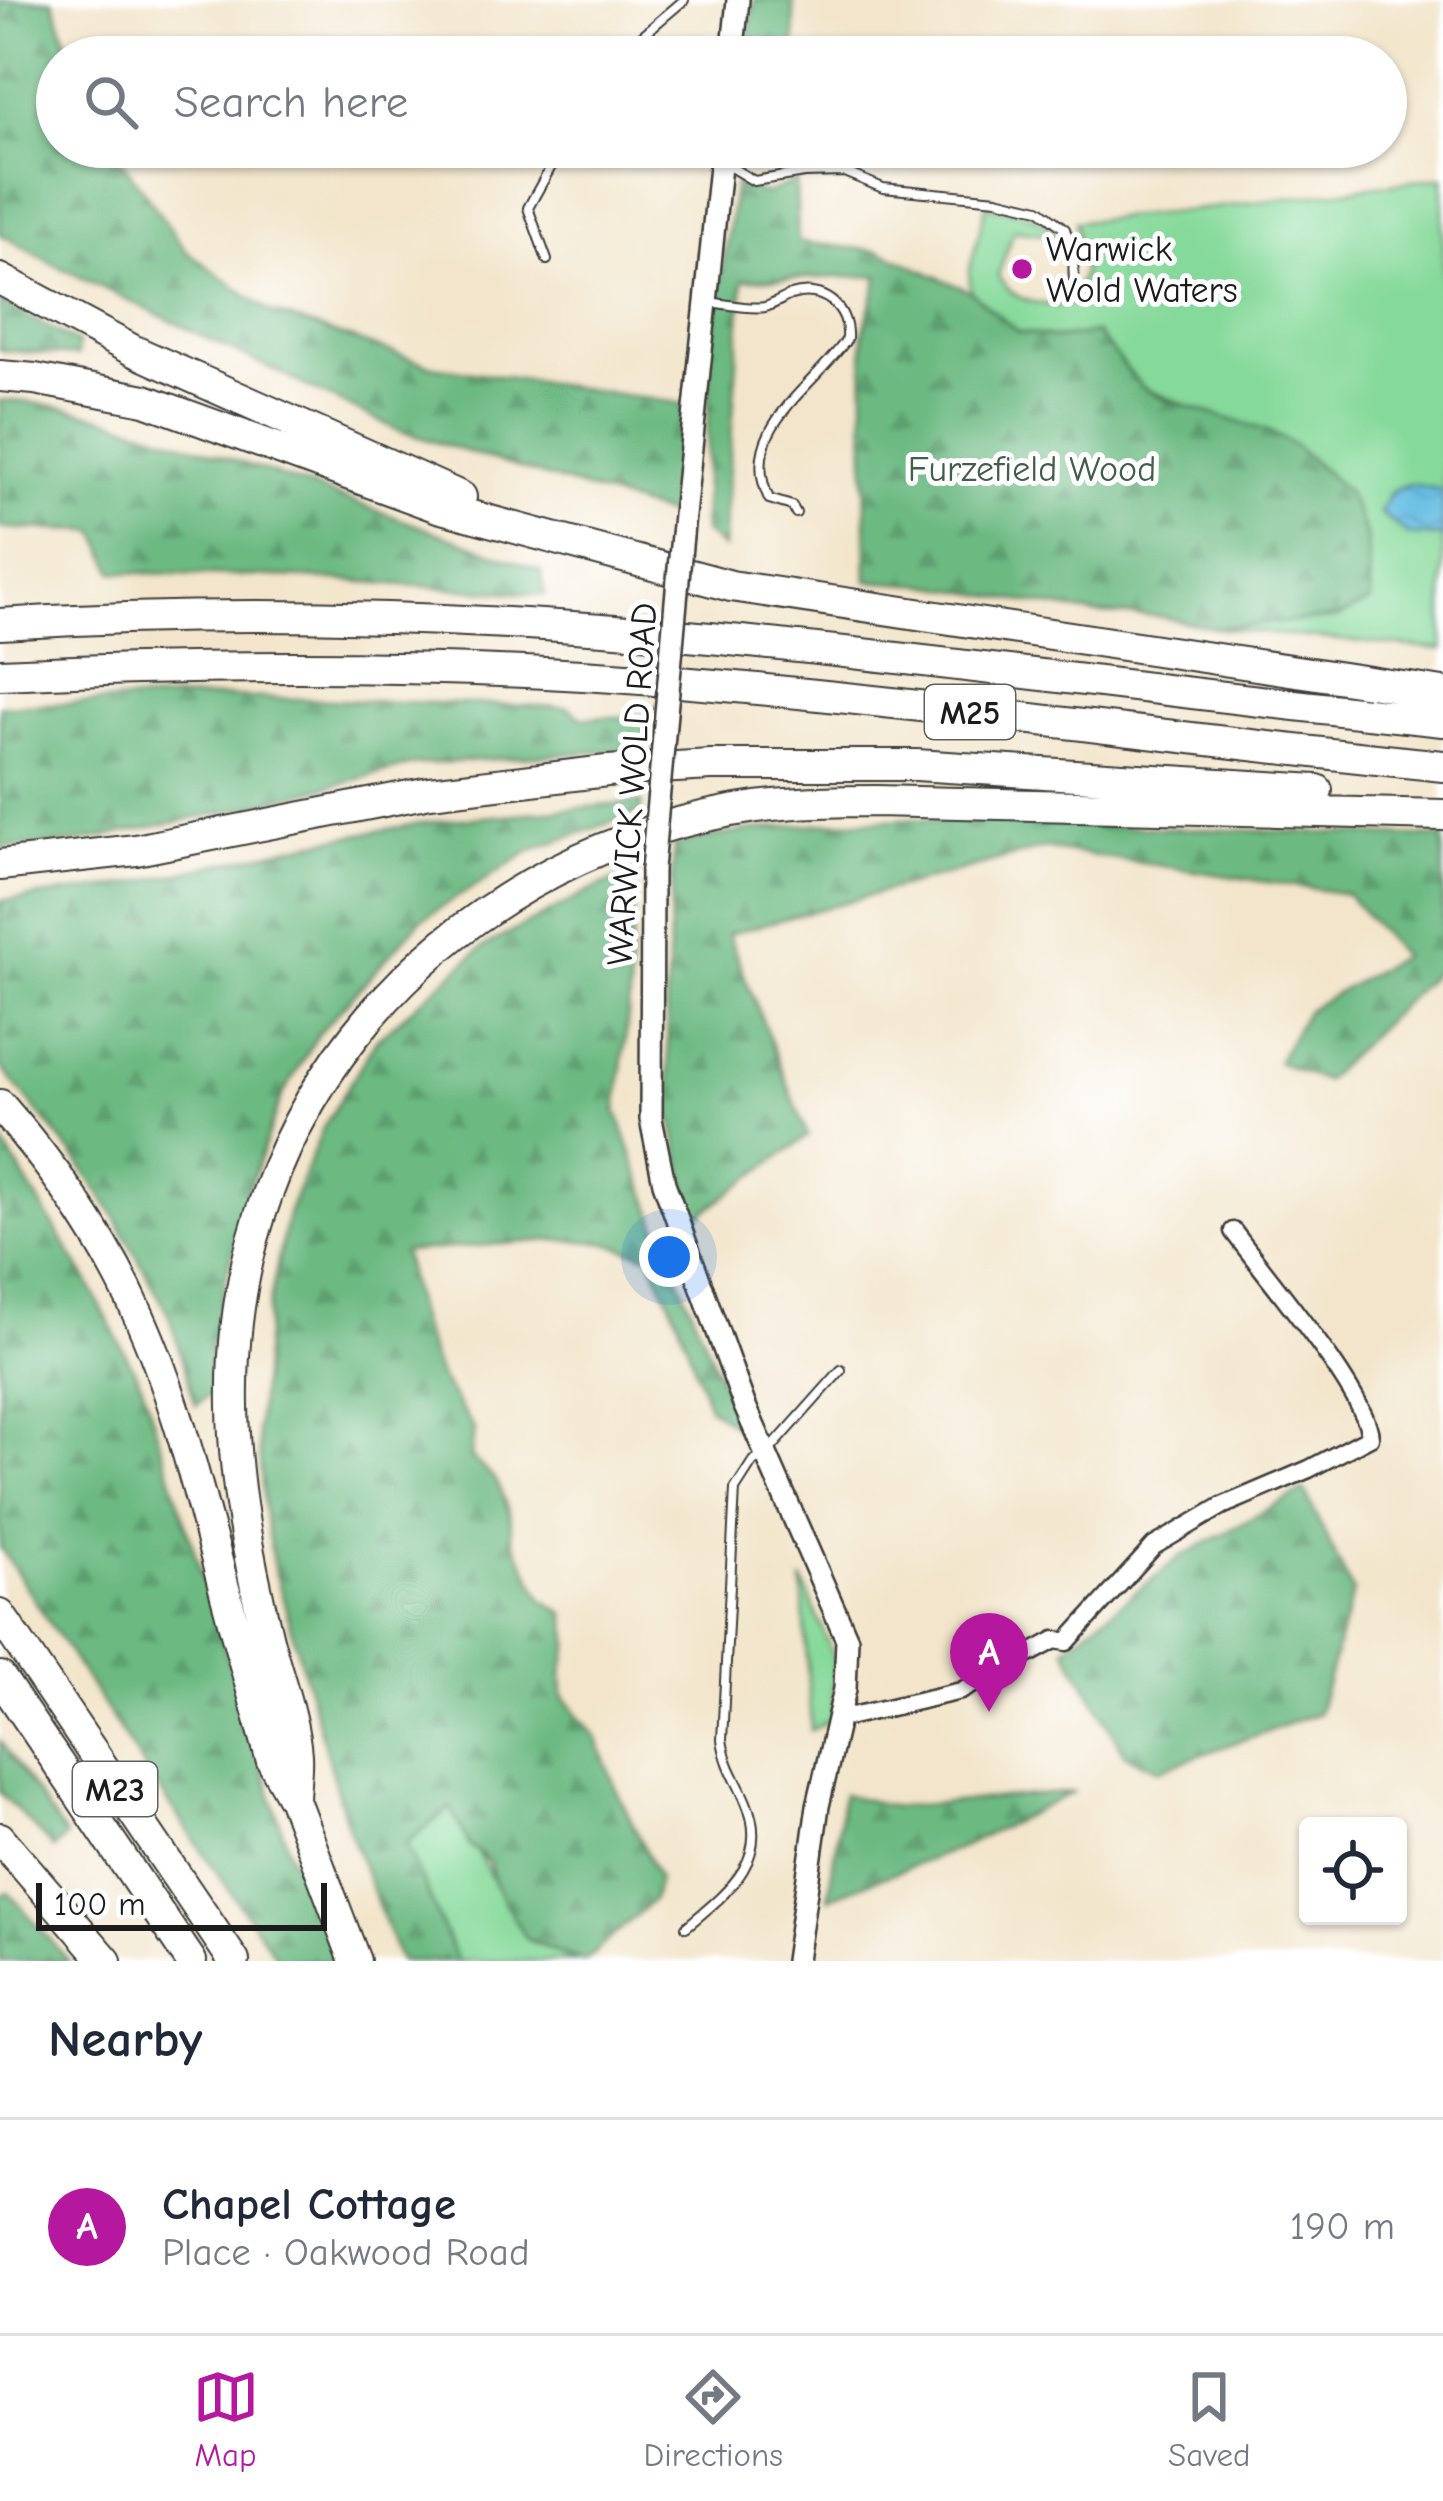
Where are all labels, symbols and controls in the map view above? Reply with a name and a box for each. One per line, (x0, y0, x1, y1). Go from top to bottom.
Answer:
search box (36, 36, 1407, 168)
icon: search (78, 69, 144, 135)
text: Search here (174, 76, 408, 128)
place label: Warwick Wold Waters (1046, 229, 1238, 311)
marker: Warwick Wold Waters (1009, 256, 1035, 282)
park label: Furzefield Wood (908, 449, 1156, 490)
street label: WARWICK WOLD ROAD (599, 601, 666, 967)
road number: M25 (925, 685, 1015, 739)
your location (639, 1227, 699, 1287)
pin: A (950, 1613, 1028, 1712)
road number: M23 (73, 1762, 157, 1816)
map controls (1299, 1817, 1407, 1925)
button: locate (1299, 1817, 1407, 1925)
scale bar (36, 1877, 327, 1930)
text: 100 m (54, 1885, 146, 1923)
text: Nearby (48, 2010, 202, 2069)
text: Chapel Cottage (162, 2178, 456, 2230)
text: A (76, 2204, 98, 2249)
text: 190 m (1290, 2204, 1395, 2249)
text: Place · Oakwood Road (162, 2230, 530, 2275)
tab: Map (193, 2364, 259, 2474)
tab: Directions (644, 2364, 783, 2474)
tab: Saved (1168, 2364, 1250, 2474)

